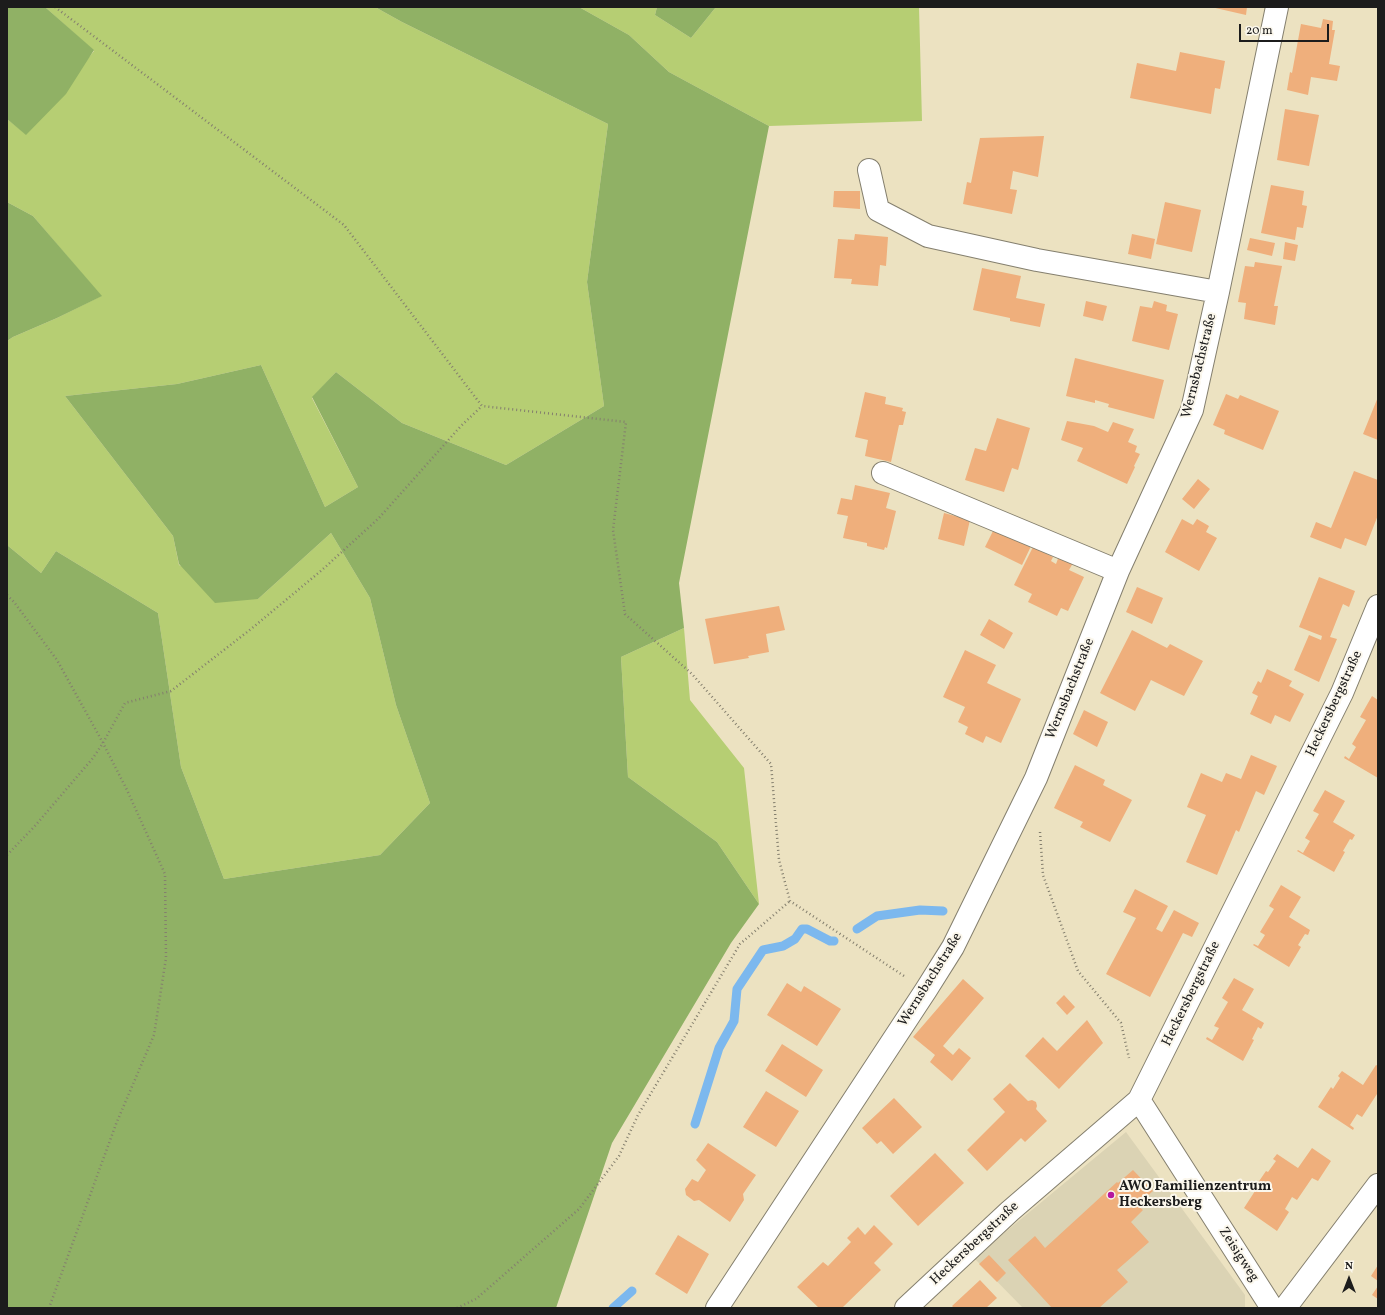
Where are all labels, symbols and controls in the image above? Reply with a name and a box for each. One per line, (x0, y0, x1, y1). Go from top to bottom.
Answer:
scale bar (1241, 16, 1331, 42)
text: 20 m (1246, 23, 1273, 39)
street label: Wernsbachstraße (1179, 312, 1221, 420)
street label: Wernsbachstraße (1043, 636, 1099, 742)
street label: Heckersbergstraße (1303, 648, 1367, 760)
street label: Wernsbachstraße (895, 930, 967, 1030)
street label: Heckersbergstraße (1159, 939, 1225, 1049)
place label: AWO Familienzentrum Heckersberg (1119, 1179, 1271, 1212)
marker: AWO Familienzentrum Heckersberg (1106, 1190, 1116, 1200)
street label: Heckersbergstraße (927, 1199, 1023, 1289)
street label: Zeisigweg (1214, 1225, 1262, 1285)
north arrow (1329, 1259, 1369, 1299)
text: N (1345, 1259, 1353, 1274)

